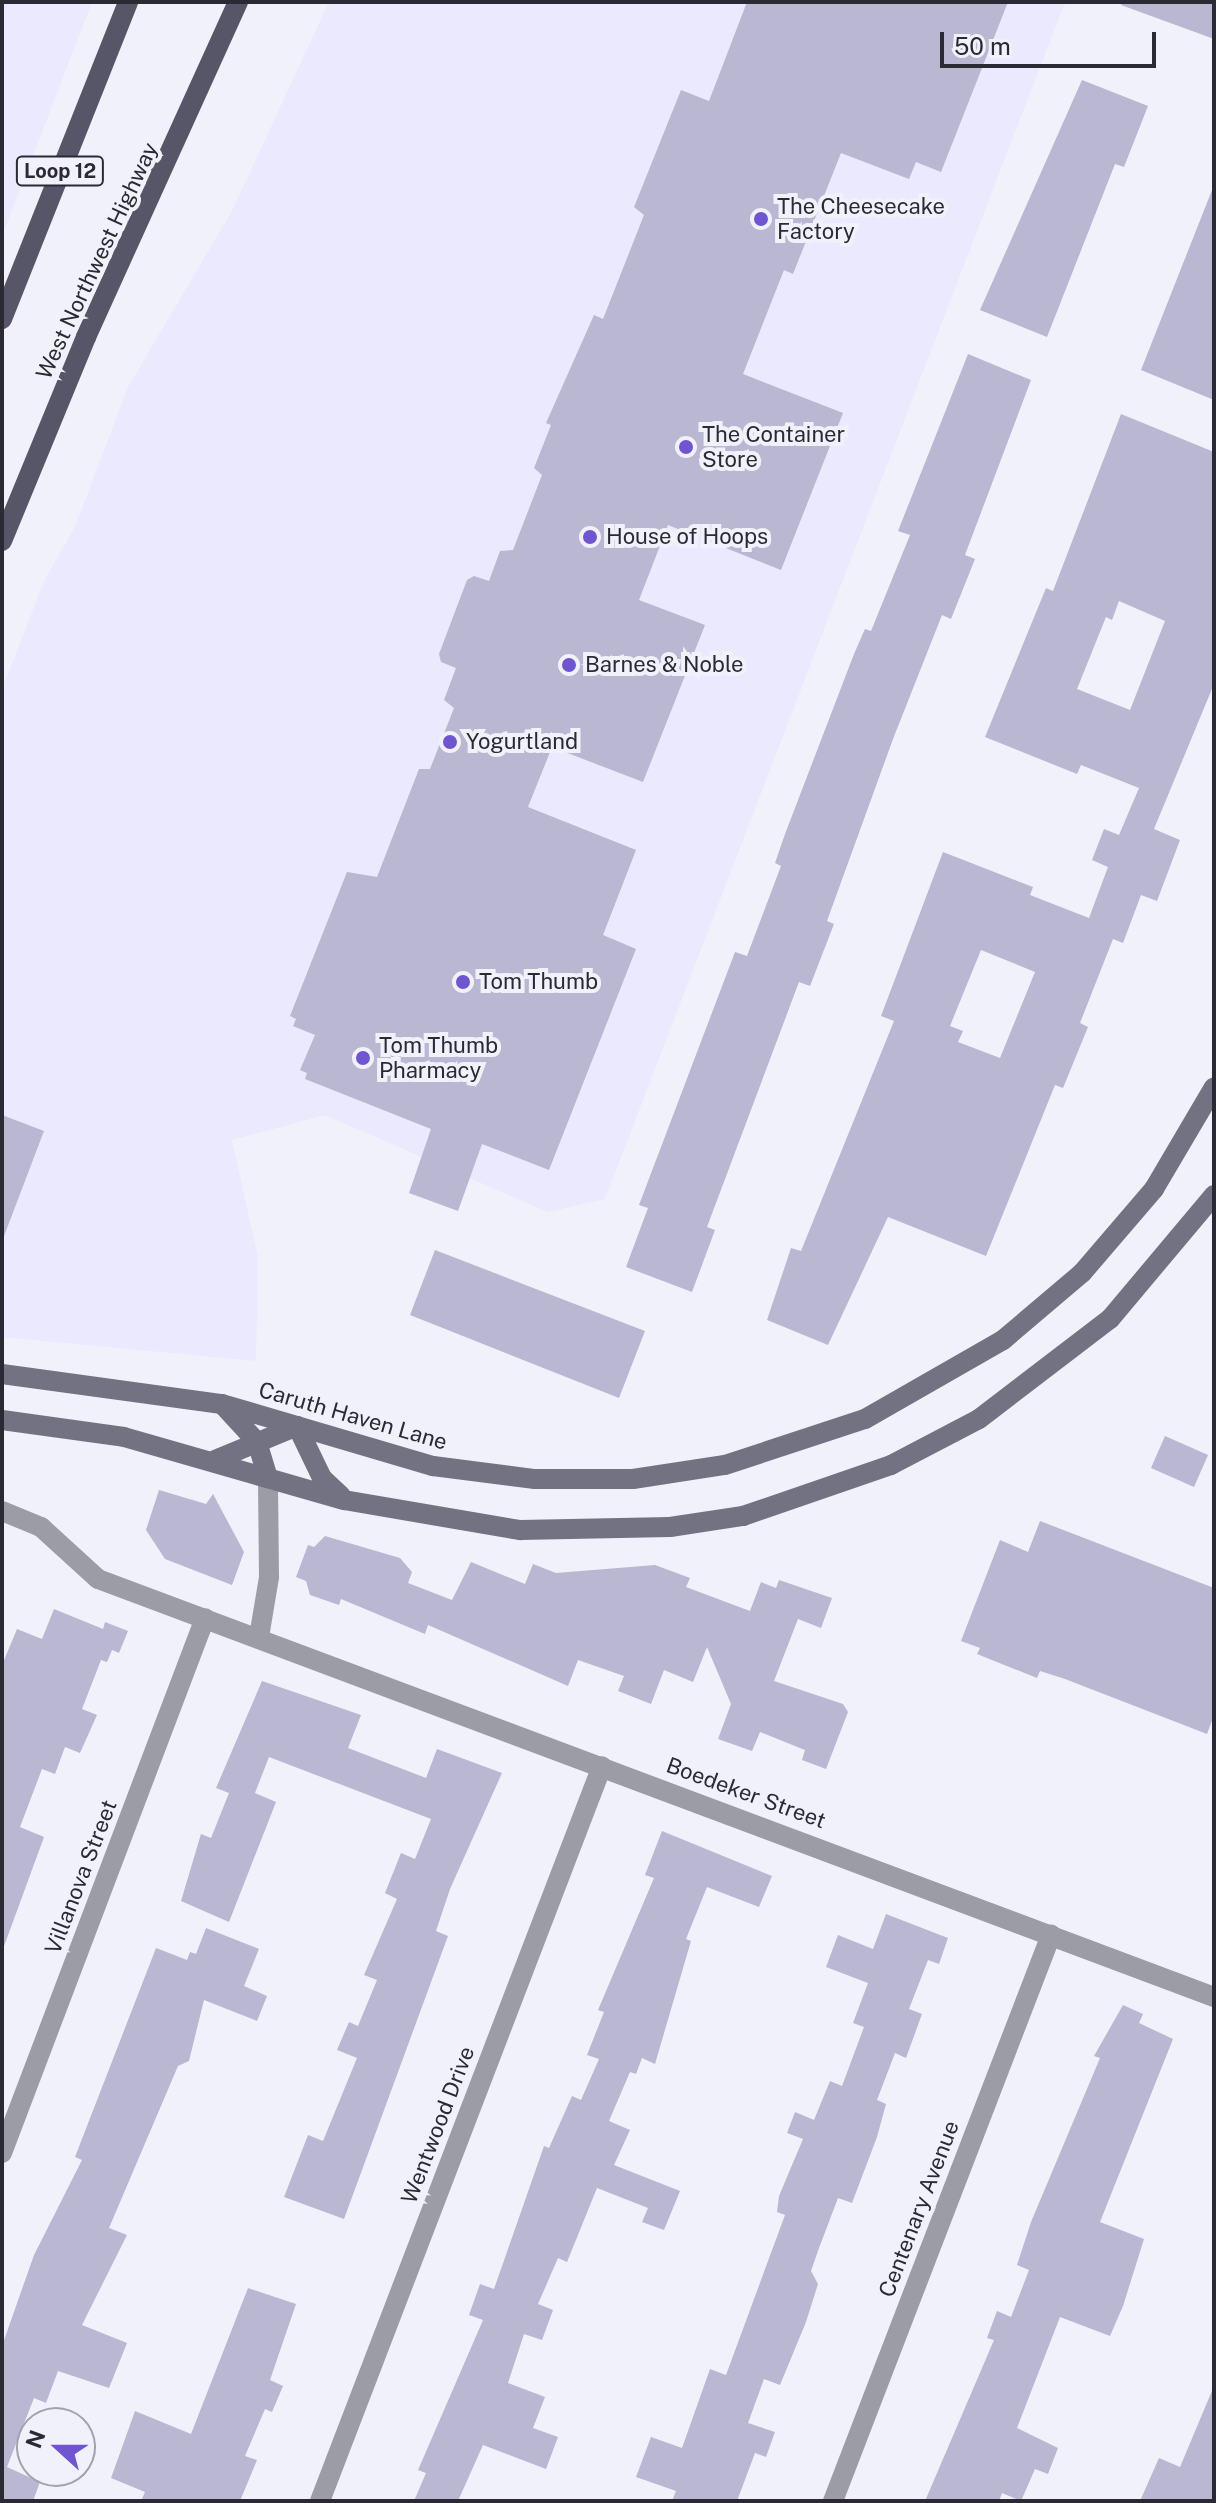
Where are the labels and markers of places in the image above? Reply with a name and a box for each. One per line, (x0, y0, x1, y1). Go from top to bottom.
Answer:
place label: The Cheesecake Factory (777, 193, 945, 244)
marker: The Cheesecake Factory (752, 210, 770, 228)
place label: The Container Store (702, 421, 845, 472)
marker: The Container Store (677, 438, 695, 456)
place label: House of Hoops (606, 524, 769, 550)
marker: House of Hoops (581, 528, 599, 546)
place label: Barnes & Noble (585, 652, 744, 678)
marker: Barnes & Noble (560, 656, 578, 674)
place label: Yogurtland (466, 729, 578, 755)
marker: Yogurtland (441, 733, 459, 751)
place label: Tom Thumb (479, 969, 598, 995)
marker: Tom Thumb (454, 973, 472, 991)
place label: Tom Thumb Pharmacy (379, 1032, 498, 1084)
marker: Tom Thumb Pharmacy (354, 1049, 372, 1067)

